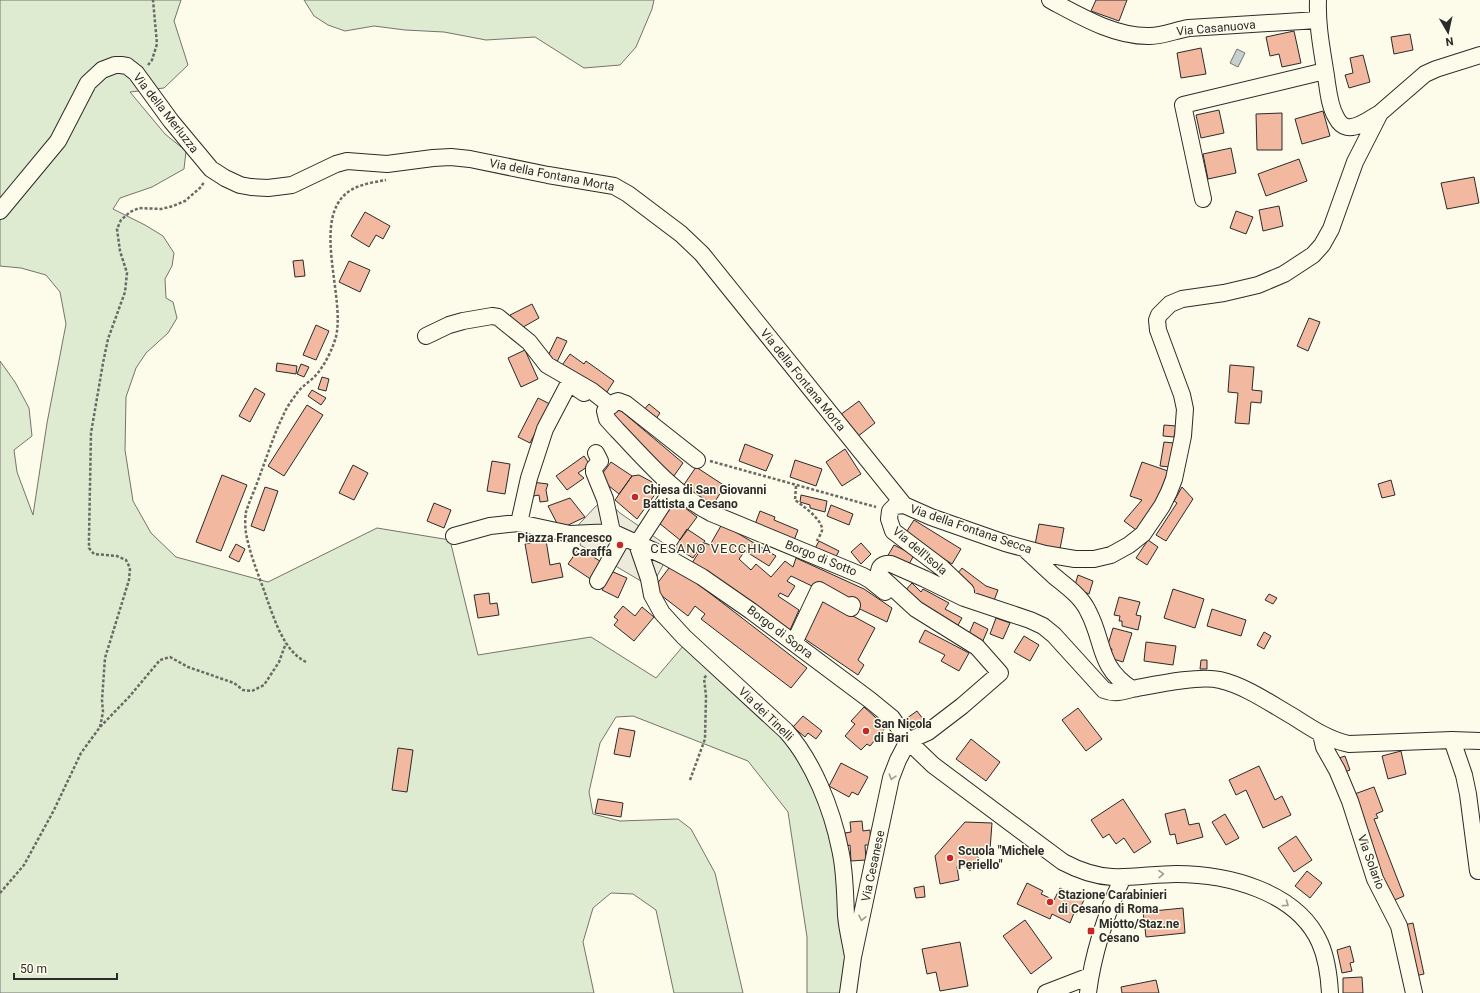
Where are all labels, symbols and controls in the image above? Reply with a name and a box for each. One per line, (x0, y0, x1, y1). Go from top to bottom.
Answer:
north arrow (1428, 12, 1468, 52)
street label: Via Casanuova (1176, 18, 1256, 38)
text: N (1444, 34, 1454, 48)
street label: Via della Merluzza (130, 70, 202, 156)
street label: Via della Fontana Morta (488, 156, 616, 194)
street label: Via della Fontana Morta (758, 326, 848, 434)
place label: Chiesa di San Giovanni Battista a Cesano (643, 483, 766, 511)
marker: Chiesa di San Giovanni Battista a Cesano (630, 492, 640, 502)
street label: Via della Fontana Secca (908, 502, 1034, 556)
street label: Via dell'Isola (890, 524, 950, 578)
place label: Piazza Francesco Caraffa (517, 531, 613, 559)
street label: Borgo di Sotto (783, 537, 859, 579)
marker: Piazza Francesco Caraffa (615, 540, 625, 550)
district label: CESANO VECCHIA (650, 541, 772, 556)
street label: Borgo di Sopra (744, 603, 816, 661)
street label: Via dei Tinelli (736, 684, 796, 744)
place label: San Nicola di Bari (874, 717, 932, 745)
marker: San Nicola di Bari (861, 726, 871, 736)
one-way arrow (888, 773, 897, 780)
street label: Via Cesanese (859, 829, 887, 903)
street label: Via Solario (1355, 833, 1387, 891)
place label: Scuola "Michele Periello" (958, 844, 1045, 872)
marker: Scuola "Michele Periello" (945, 853, 955, 863)
one-way arrow (1158, 870, 1164, 878)
place label: Stazione Carabinieri di Cesano di Roma (1058, 888, 1167, 916)
marker: Stazione Carabinieri di Cesano di Roma (1045, 897, 1055, 907)
one-way arrow (1281, 899, 1288, 906)
one-way arrow (858, 914, 866, 921)
place label: Miotto/Staz.ne Cesano (1099, 917, 1180, 945)
marker: Miotto/Staz.ne Cesano (1086, 926, 1096, 936)
scale bar (14, 955, 117, 981)
text: 50 m (20, 962, 47, 976)

